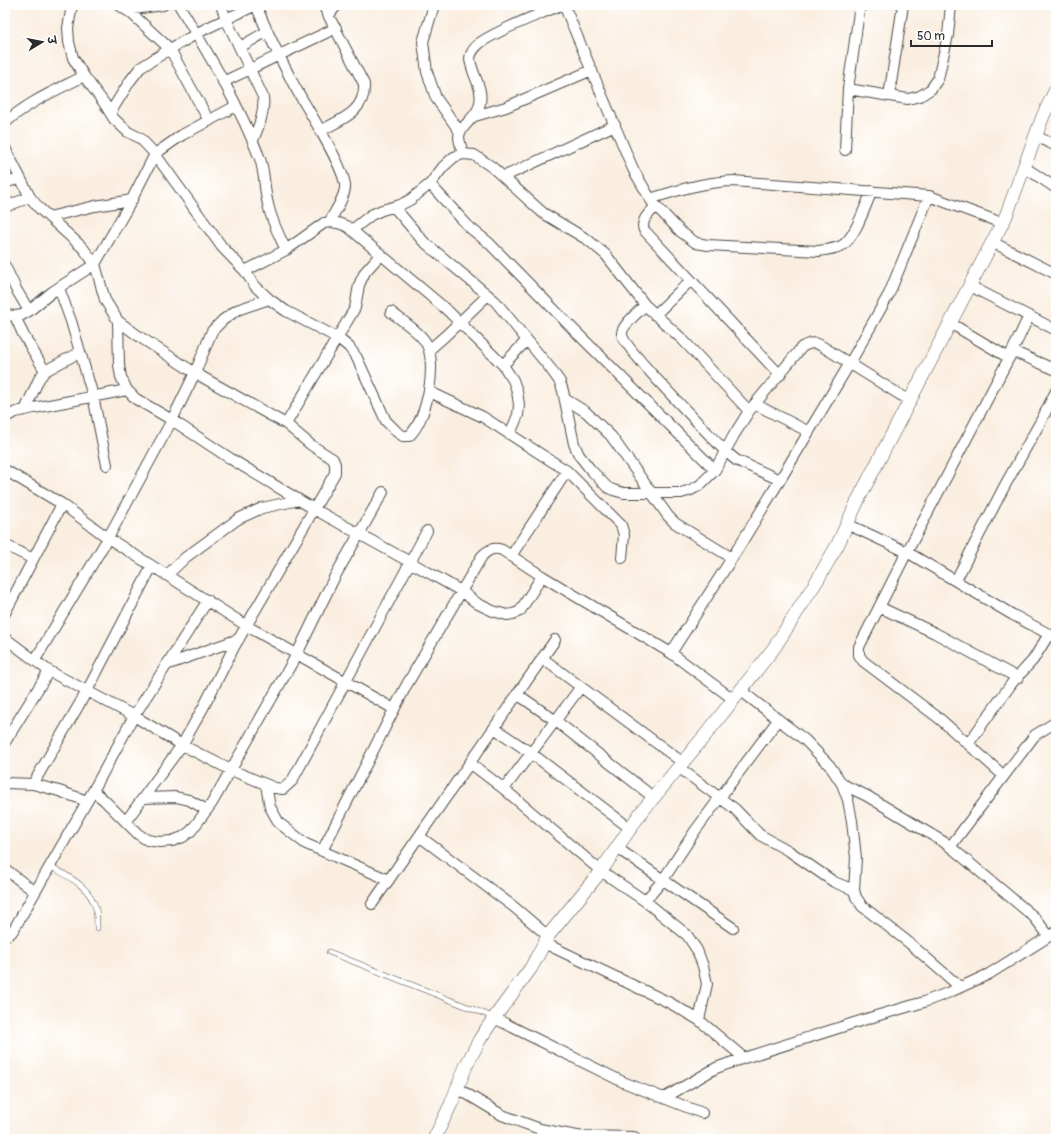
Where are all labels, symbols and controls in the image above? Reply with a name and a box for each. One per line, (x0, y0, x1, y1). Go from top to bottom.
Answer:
north arrow (22, 22, 62, 62)
scale bar (911, 22, 992, 48)
text: 50 m (917, 29, 945, 44)
text: उ (44, 35, 59, 47)

